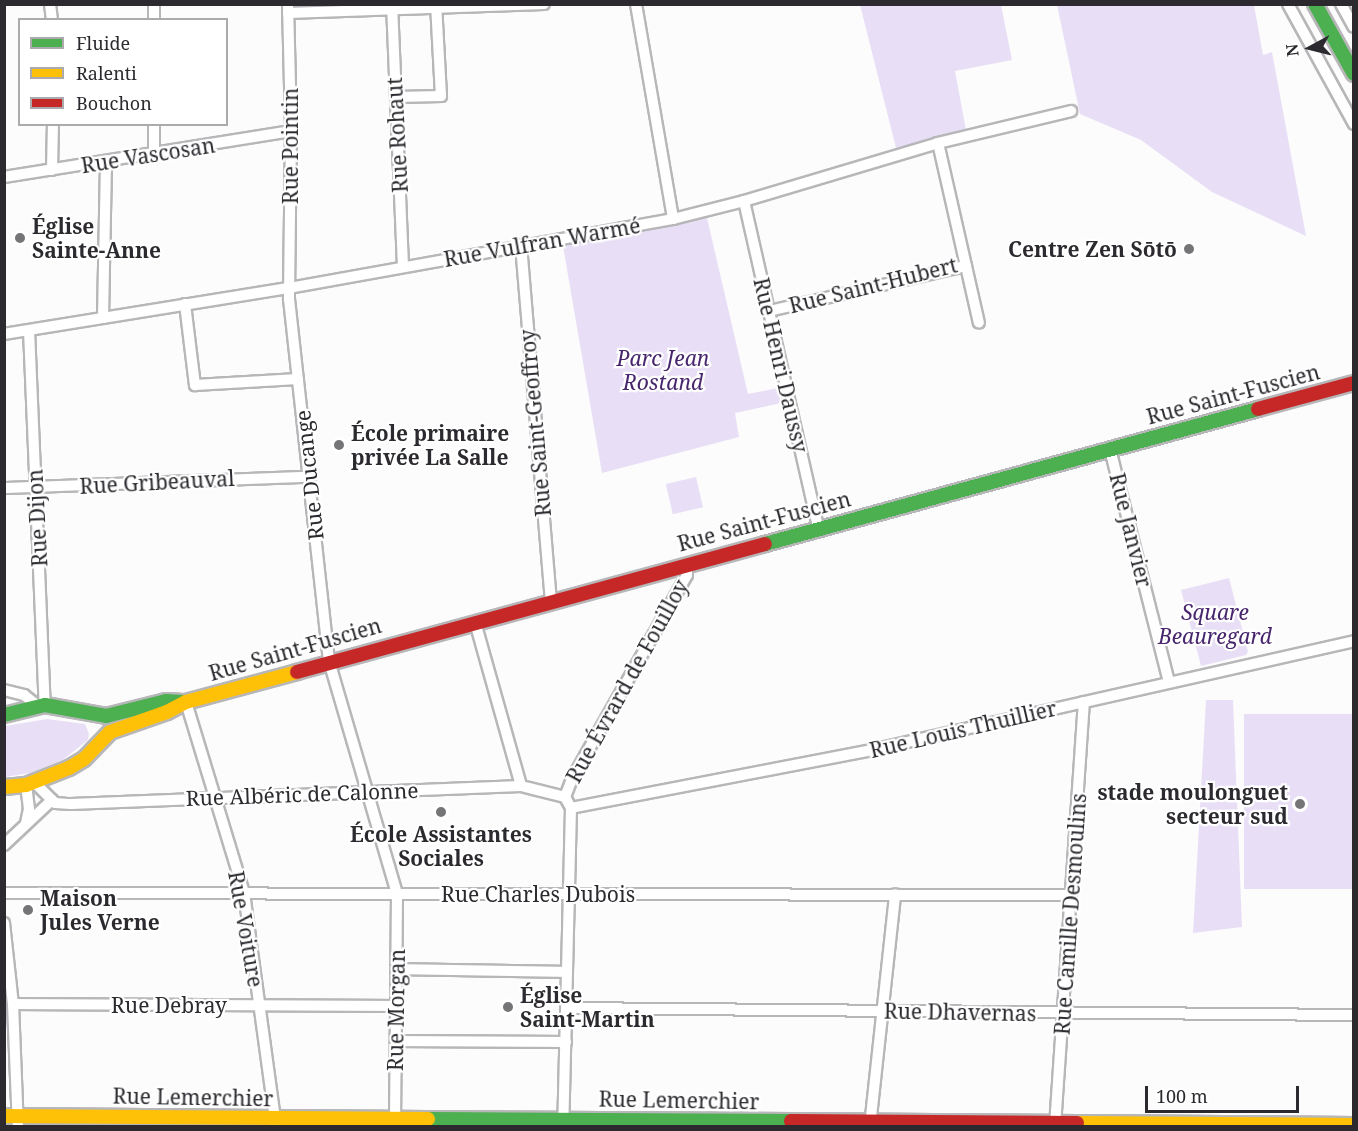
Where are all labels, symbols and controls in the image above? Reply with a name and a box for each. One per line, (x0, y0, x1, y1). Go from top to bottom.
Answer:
legend (18, 18, 228, 126)
north arrow (1280, 18, 1340, 78)
text: Fluide (76, 31, 130, 55)
text: N (1280, 43, 1304, 58)
text: Ralenti (76, 61, 137, 85)
street label: Rue Rohaut (381, 77, 413, 193)
street label: Rue Pointin (277, 88, 303, 204)
text: Bouchon (76, 91, 152, 115)
street label: Rue Vascosan (79, 132, 217, 178)
street label: Rue Vulfran Warmé (442, 212, 642, 272)
place label: Église Sainte-Anne (32, 213, 161, 263)
marker: Église Sainte-Anne (13, 231, 27, 245)
place label: Centre Zen Sōtō (1008, 236, 1177, 262)
marker: Centre Zen Sōtō (1182, 242, 1196, 256)
street label: Rue Saint-Hubert (786, 252, 960, 318)
street label: Rue Henri Daussy (749, 275, 813, 455)
street label: Rue Saint-Geoffroy (514, 328, 556, 518)
park label: Parc Jean Rostand (617, 345, 709, 395)
street label: Rue Saint-Fuscien (1144, 359, 1322, 429)
street label: Rue Ducange (290, 409, 328, 541)
place label: École primaire privée La Salle (351, 420, 509, 470)
marker: École primaire privée La Salle (332, 438, 346, 452)
street label: Rue Gribeauval (79, 465, 235, 499)
street label: Rue Dijon (22, 469, 52, 567)
street label: Rue Janvier (1105, 470, 1157, 590)
street label: Rue Saint-Fuscien (675, 486, 853, 556)
street label: Rue Évrard de Fouilloy (561, 575, 693, 787)
park label: Square Beauregard (1158, 599, 1272, 649)
street label: Rue Saint-Fuscien (206, 612, 384, 686)
street label: Rue Louis Thuillier (867, 695, 1059, 763)
street label: Rue Albéric de Calonne (185, 777, 419, 811)
place label: stade moulonguet secteur sud (1098, 779, 1288, 829)
street label: Rue Camille Desmoulins (1049, 792, 1091, 1036)
marker: stade moulonguet secteur sud (1293, 797, 1307, 811)
marker: École Assistantes Sociales (434, 805, 448, 819)
place label: École Assistantes Sociales (350, 821, 532, 871)
street label: Rue Voiture (223, 869, 269, 989)
street label: Rue Charles Dubois (441, 881, 635, 907)
place label: Maison Jules Verne (40, 885, 160, 935)
marker: Maison Jules Verne (21, 903, 35, 917)
street label: Rue Morgan (382, 949, 410, 1071)
place label: Église Saint-Martin (520, 982, 655, 1032)
street label: Rue Debray (111, 992, 227, 1018)
street label: Rue Dhavernas (884, 998, 1036, 1026)
marker: Église Saint-Martin (501, 1000, 515, 1014)
scale bar (1148, 1074, 1302, 1112)
street label: Rue Lemerchier (112, 1083, 274, 1111)
text: 100 m (1156, 1084, 1208, 1108)
street label: Rue Lemerchier (598, 1086, 760, 1114)

